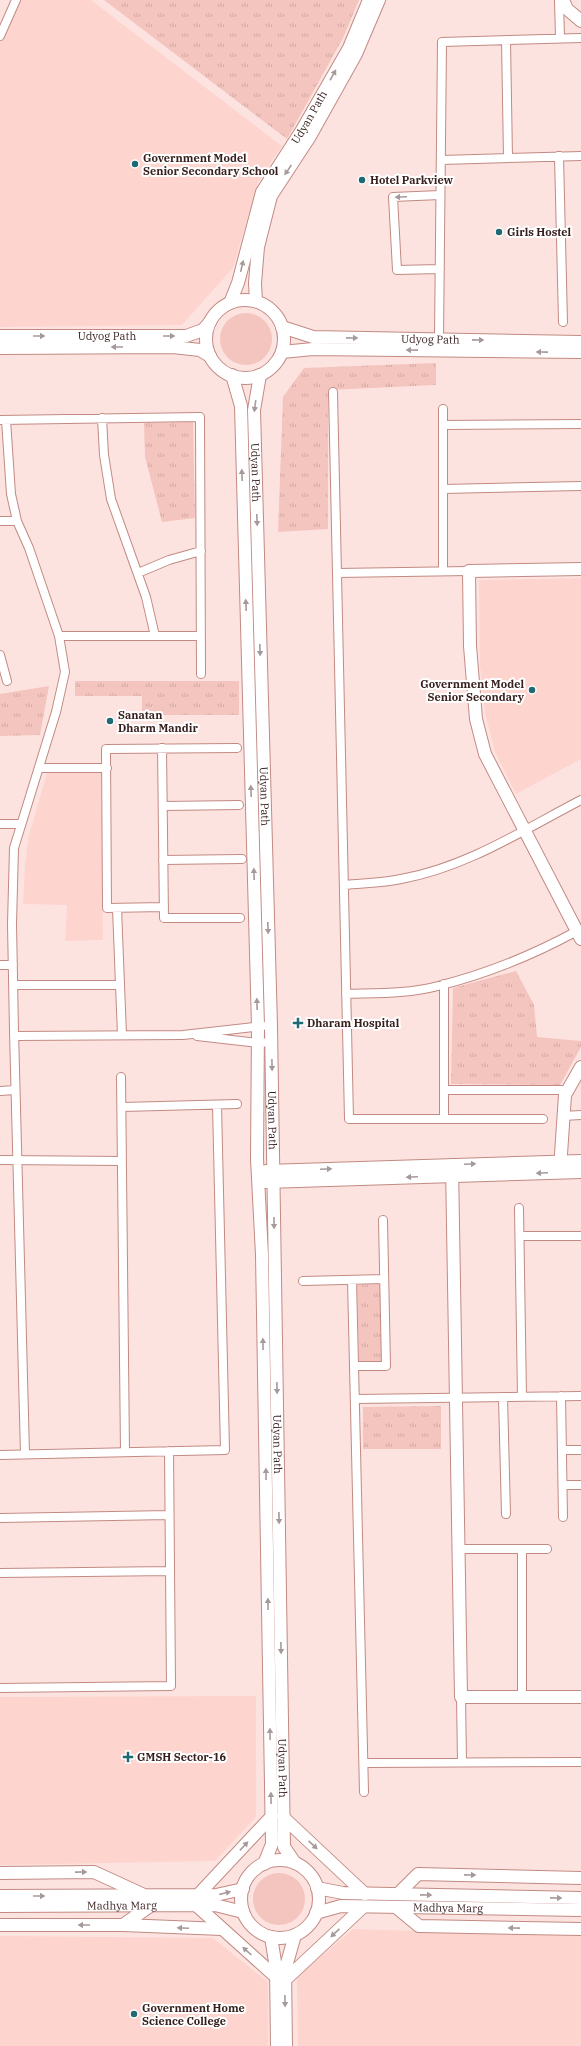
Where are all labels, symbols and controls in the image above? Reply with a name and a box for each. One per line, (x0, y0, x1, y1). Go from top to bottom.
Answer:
one-way arrow (330, 69, 337, 81)
street label: Udyan Path (288, 88, 330, 146)
place label: Government Model Senior Secondary School (143, 151, 279, 178)
marker: Government Model Senior Secondary School (130, 159, 140, 169)
one-way arrow (284, 165, 292, 175)
place label: Hotel Parkview (370, 173, 453, 187)
marker: Hotel Parkview (357, 175, 367, 185)
one-way arrow (394, 194, 407, 200)
place label: Girls Hostel (507, 225, 572, 239)
marker: Girls Hostel (494, 227, 504, 237)
one-way arrow (239, 260, 245, 272)
street label: Udyog Path (78, 329, 136, 343)
street label: Udyog Path (401, 332, 460, 347)
one-way arrow (33, 333, 46, 339)
one-way arrow (163, 333, 176, 339)
one-way arrow (346, 335, 359, 341)
one-way arrow (472, 337, 485, 343)
one-way arrow (110, 344, 123, 350)
one-way arrow (405, 347, 418, 353)
one-way arrow (535, 349, 548, 355)
one-way arrow (252, 400, 258, 412)
street label: Udyan Path (248, 443, 264, 502)
one-way arrow (239, 469, 246, 481)
one-way arrow (254, 514, 260, 527)
one-way arrow (243, 598, 249, 611)
one-way arrow (257, 644, 264, 656)
place label: Government Model Senior Secondary (420, 677, 525, 704)
marker: Government Model Senior Secondary (527, 685, 537, 695)
place label: Sanatan Dharm Mandir (118, 708, 198, 735)
marker: Sanatan Dharm Mandir (105, 716, 115, 726)
street label: Udyan Path (257, 767, 272, 826)
one-way arrow (248, 784, 254, 797)
one-way arrow (250, 868, 257, 880)
one-way arrow (265, 922, 271, 935)
one-way arrow (254, 997, 260, 1010)
place label: Dharam Hospital (307, 1016, 400, 1030)
marker: Dharam Hospital (292, 1017, 304, 1029)
one-way arrow (268, 1059, 275, 1071)
street label: Udyan Path (265, 1090, 280, 1150)
one-way arrow (464, 1161, 476, 1168)
one-way arrow (320, 1166, 333, 1172)
one-way arrow (535, 1170, 548, 1176)
one-way arrow (405, 1174, 418, 1180)
one-way arrow (271, 1217, 277, 1230)
one-way arrow (260, 1338, 267, 1350)
one-way arrow (274, 1382, 280, 1395)
street label: Udyan Path (270, 1414, 285, 1474)
one-way arrow (263, 1467, 269, 1480)
one-way arrow (276, 1512, 282, 1525)
one-way arrow (265, 1597, 271, 1610)
one-way arrow (278, 1642, 284, 1655)
one-way arrow (267, 1727, 273, 1740)
street label: Udyan Path (275, 1738, 290, 1798)
place label: GMSH Sector-16 (137, 1750, 226, 1764)
marker: GMSH Sector-16 (122, 1751, 134, 1763)
one-way arrow (268, 1791, 274, 1804)
one-way arrow (307, 1840, 318, 1849)
one-way arrow (239, 1841, 249, 1851)
one-way arrow (75, 1869, 88, 1875)
one-way arrow (464, 1872, 477, 1878)
one-way arrow (219, 1890, 231, 1896)
one-way arrow (420, 1892, 433, 1898)
one-way arrow (33, 1893, 46, 1899)
one-way arrow (550, 1894, 562, 1901)
street label: Madhya Marg (87, 1898, 157, 1913)
street label: Madhya Marg (413, 1900, 483, 1915)
one-way arrow (77, 1922, 90, 1928)
one-way arrow (177, 1924, 189, 1931)
one-way arrow (508, 1924, 520, 1931)
one-way arrow (330, 1929, 340, 1938)
one-way arrow (242, 1947, 251, 1956)
one-way arrow (282, 1995, 288, 2008)
place label: Government Home Science College (142, 2001, 245, 2028)
marker: Government Home Science College (129, 2009, 139, 2019)

